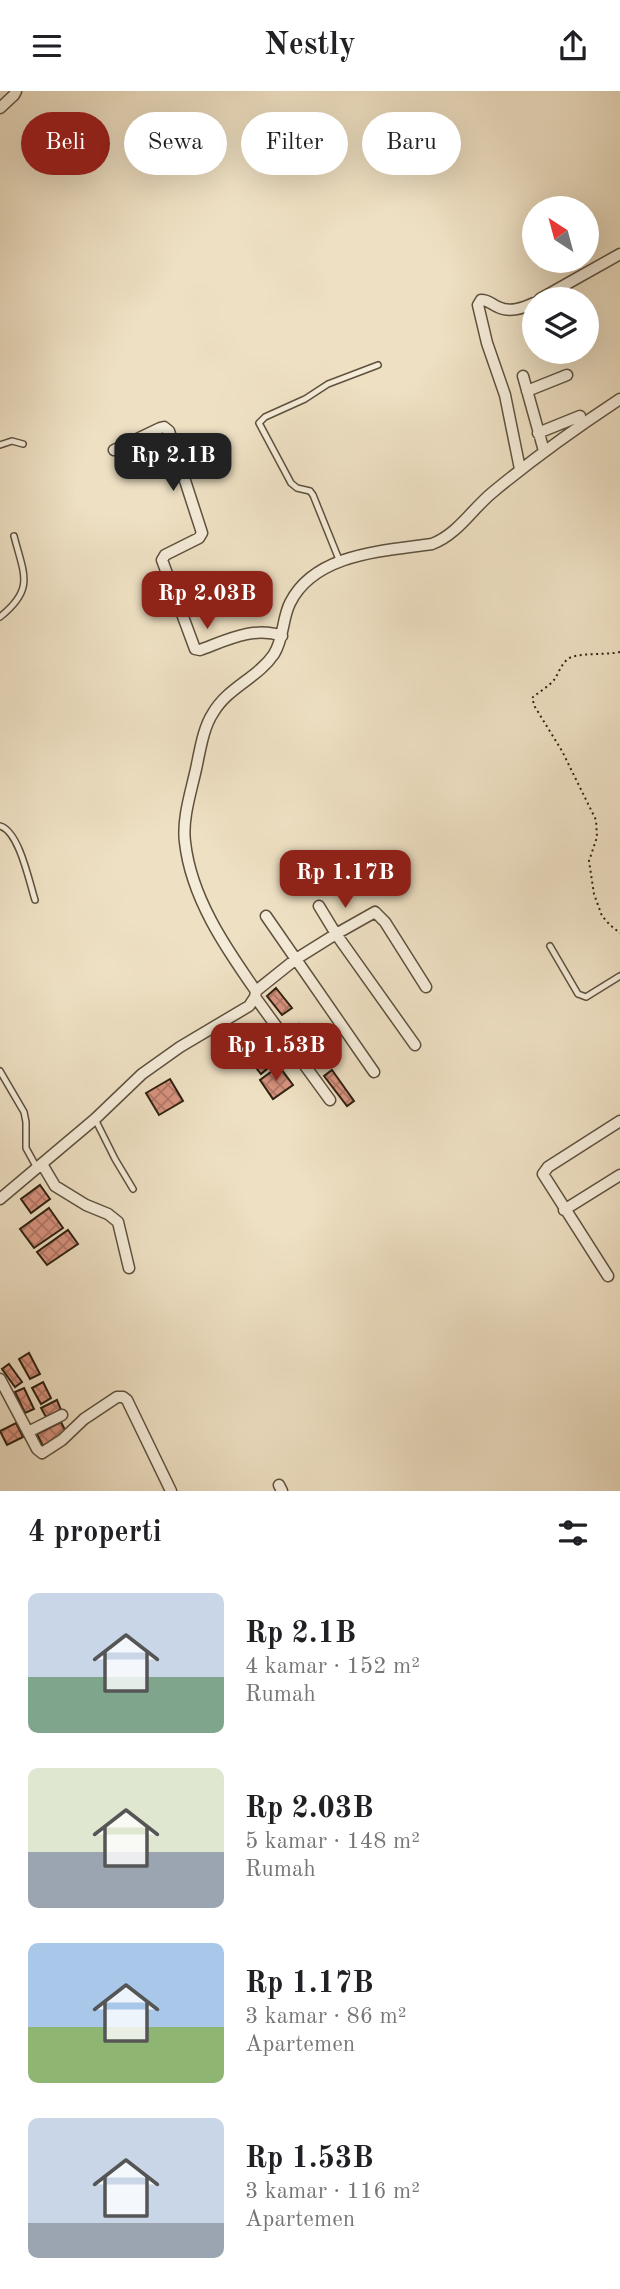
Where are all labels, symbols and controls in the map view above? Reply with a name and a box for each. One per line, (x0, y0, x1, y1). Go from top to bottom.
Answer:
icon: menu (28, 27, 66, 65)
icon: share (554, 27, 592, 65)
text: Nestly (264, 30, 356, 62)
chip: Beli (21, 112, 110, 175)
chip: Sewa (124, 112, 227, 175)
chip: Filter (241, 112, 348, 175)
chip: Baru (362, 112, 461, 175)
north arrow (522, 196, 598, 273)
map controls (522, 196, 599, 364)
button: layers (522, 287, 599, 364)
pin: Rp 2.1B (108, 433, 238, 493)
text: Rp 2.1B (130, 444, 216, 467)
pin: Rp 2.03B (135, 571, 279, 631)
text: Rp 2.03B (158, 582, 256, 605)
pin: Rp 1.17B (273, 851, 417, 910)
text: Rp 1.17B (296, 861, 394, 884)
pin: Rp 1.53B (204, 1023, 348, 1083)
text: Rp 1.53B (227, 1034, 325, 1057)
icon: filters (554, 1514, 592, 1552)
text: 4 properti (28, 1518, 162, 1548)
text: Rp 2.1B (245, 1619, 356, 1649)
icon: home (84, 1621, 168, 1705)
text: 4 kamar · 152 m² (245, 1655, 420, 1678)
text: Rumah (245, 1683, 316, 1706)
text: Rp 2.03B (245, 1794, 374, 1824)
icon: home (84, 1796, 168, 1880)
text: 5 kamar · 148 m² (245, 1830, 420, 1853)
text: Rumah (245, 1858, 316, 1881)
text: Rp 1.17B (245, 1969, 374, 1999)
icon: home (84, 1971, 168, 2055)
text: 3 kamar · 86 m² (245, 2005, 407, 2028)
text: Apartemen (245, 2033, 355, 2056)
text: Rp 1.53B (245, 2144, 374, 2174)
icon: home (84, 2146, 168, 2230)
text: 3 kamar · 116 m² (245, 2180, 420, 2203)
text: Apartemen (245, 2208, 355, 2231)

